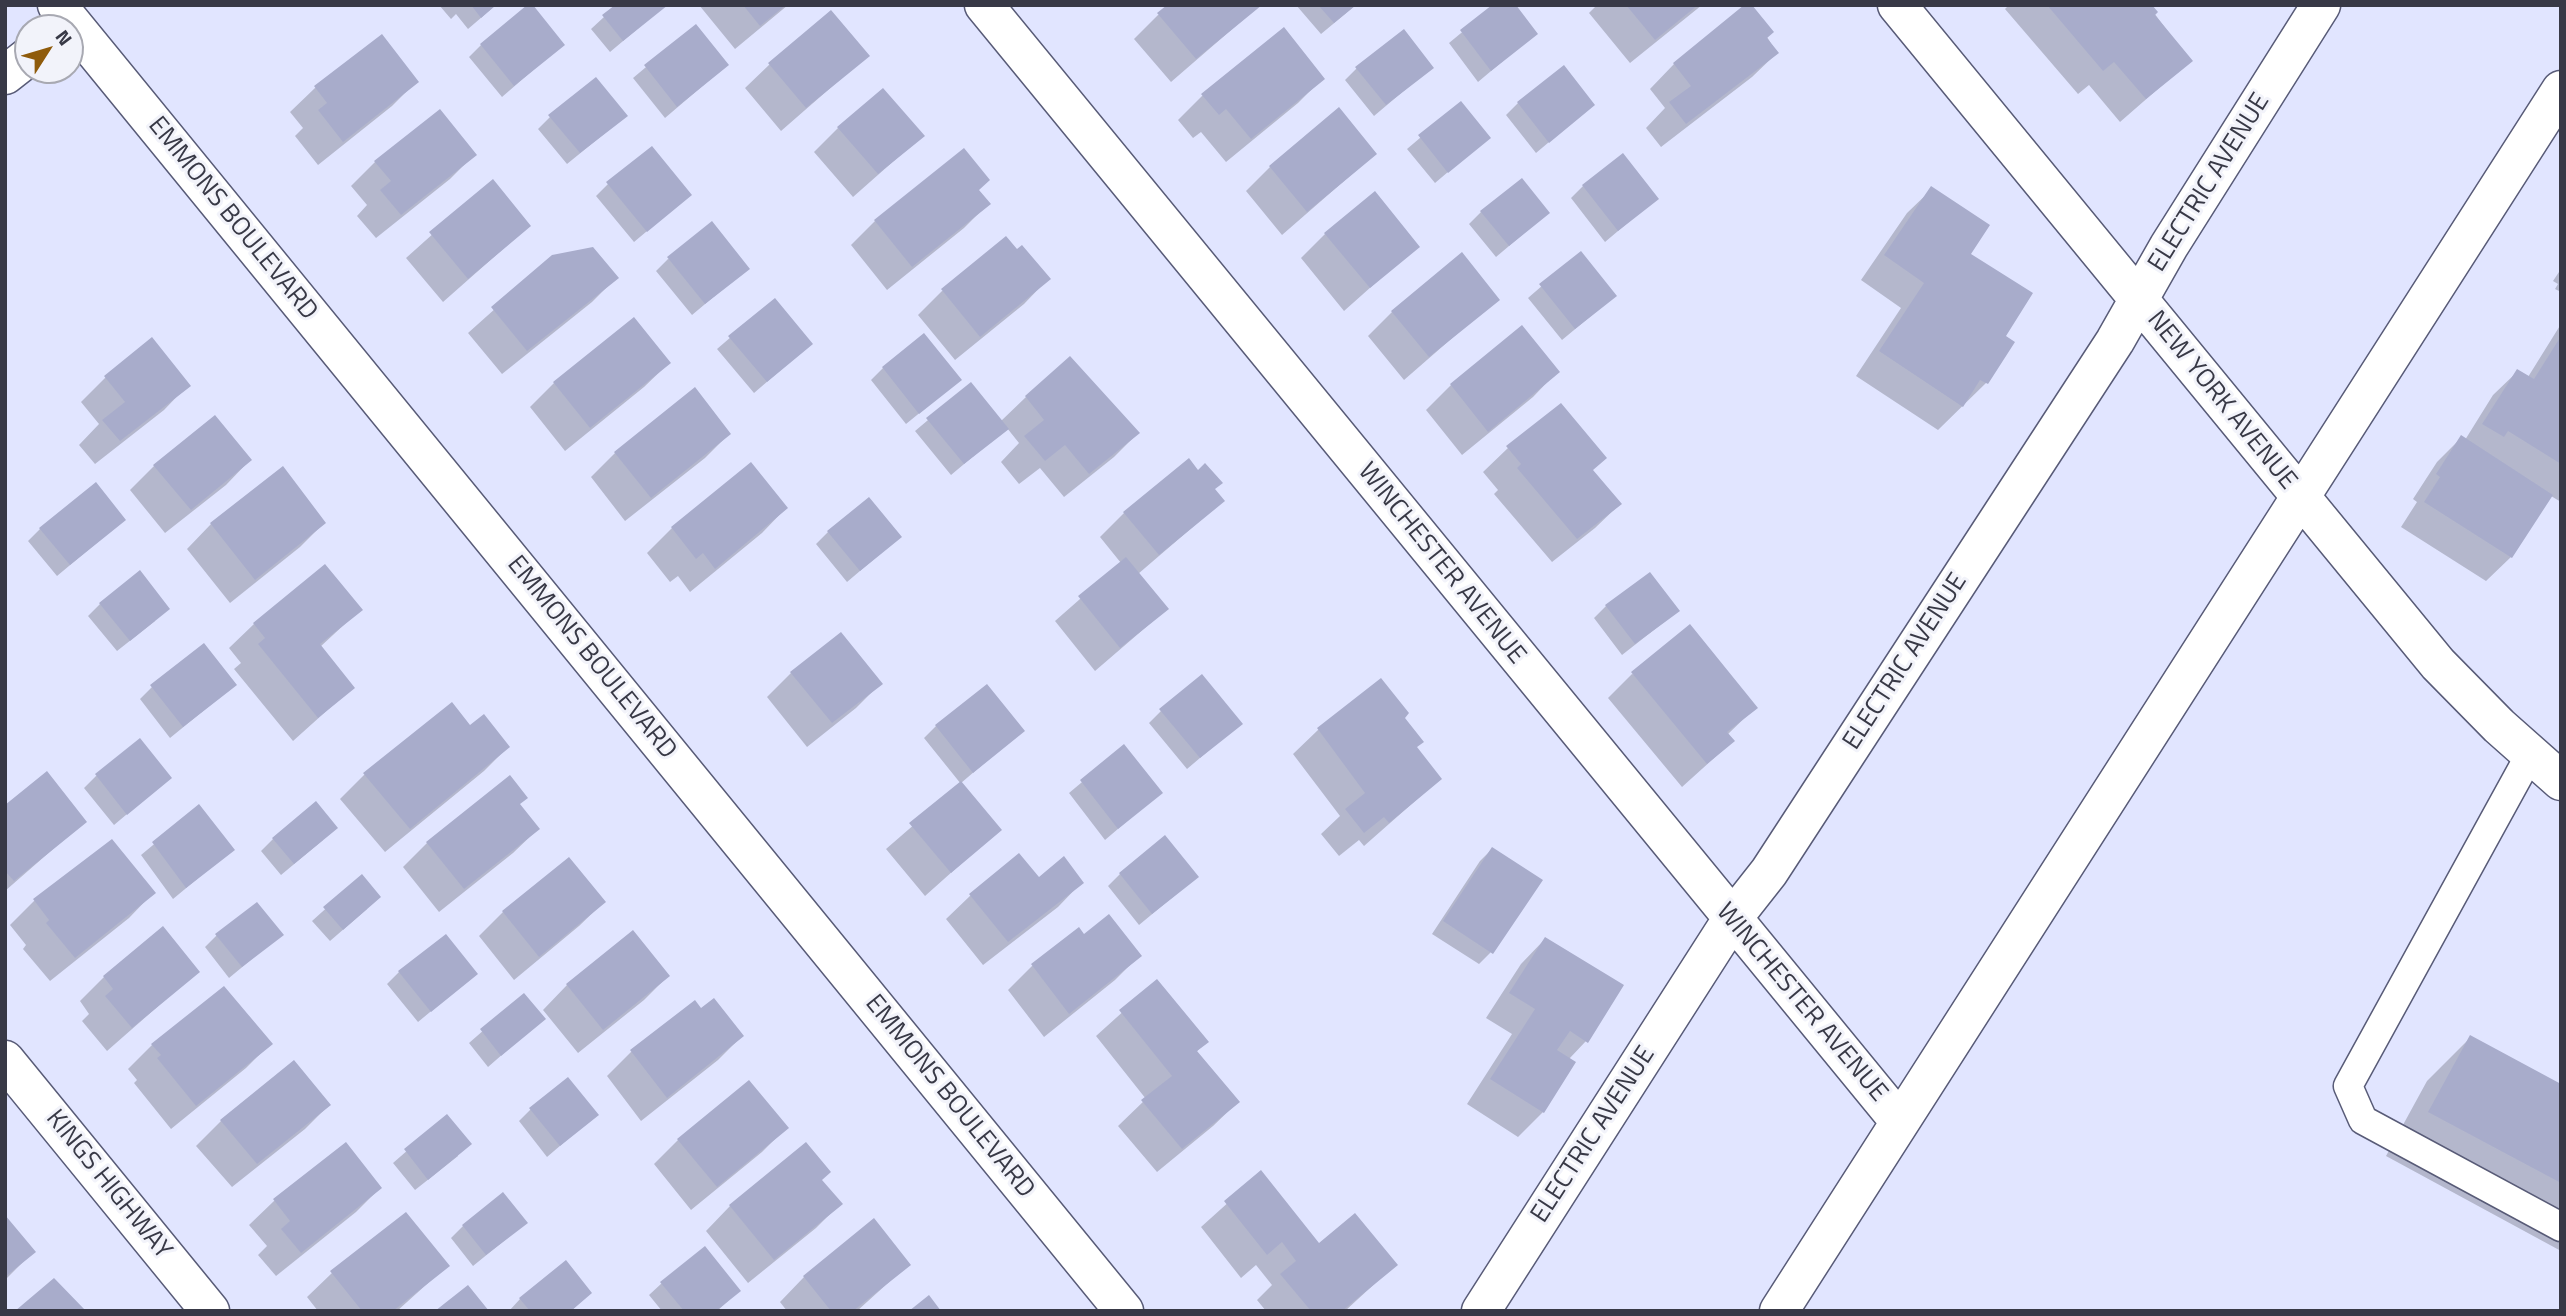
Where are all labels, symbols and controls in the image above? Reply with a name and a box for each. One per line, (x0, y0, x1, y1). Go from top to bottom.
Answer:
north arrow (14, 14, 84, 84)
text: N (49, 23, 80, 51)
street label: ELECTRIC AVENUE (2143, 88, 2277, 278)
street label: EMMONS BOULEVARD (141, 111, 323, 327)
street label: NEW YORK AVENUE (2139, 305, 2303, 497)
street label: WINCHESTER AVENUE (1350, 457, 1532, 671)
street label: EMMONS BOULEVARD (500, 550, 682, 766)
street label: ELECTRIC AVENUE (1837, 568, 1975, 756)
street label: WINCHESTER AVENUE (1709, 897, 1893, 1109)
street label: EMMONS BOULEVARD (858, 989, 1040, 1205)
street label: ELECTRIC AVENUE (1525, 1041, 1663, 1229)
street label: KINGS HIGHWAY (38, 1104, 178, 1266)

